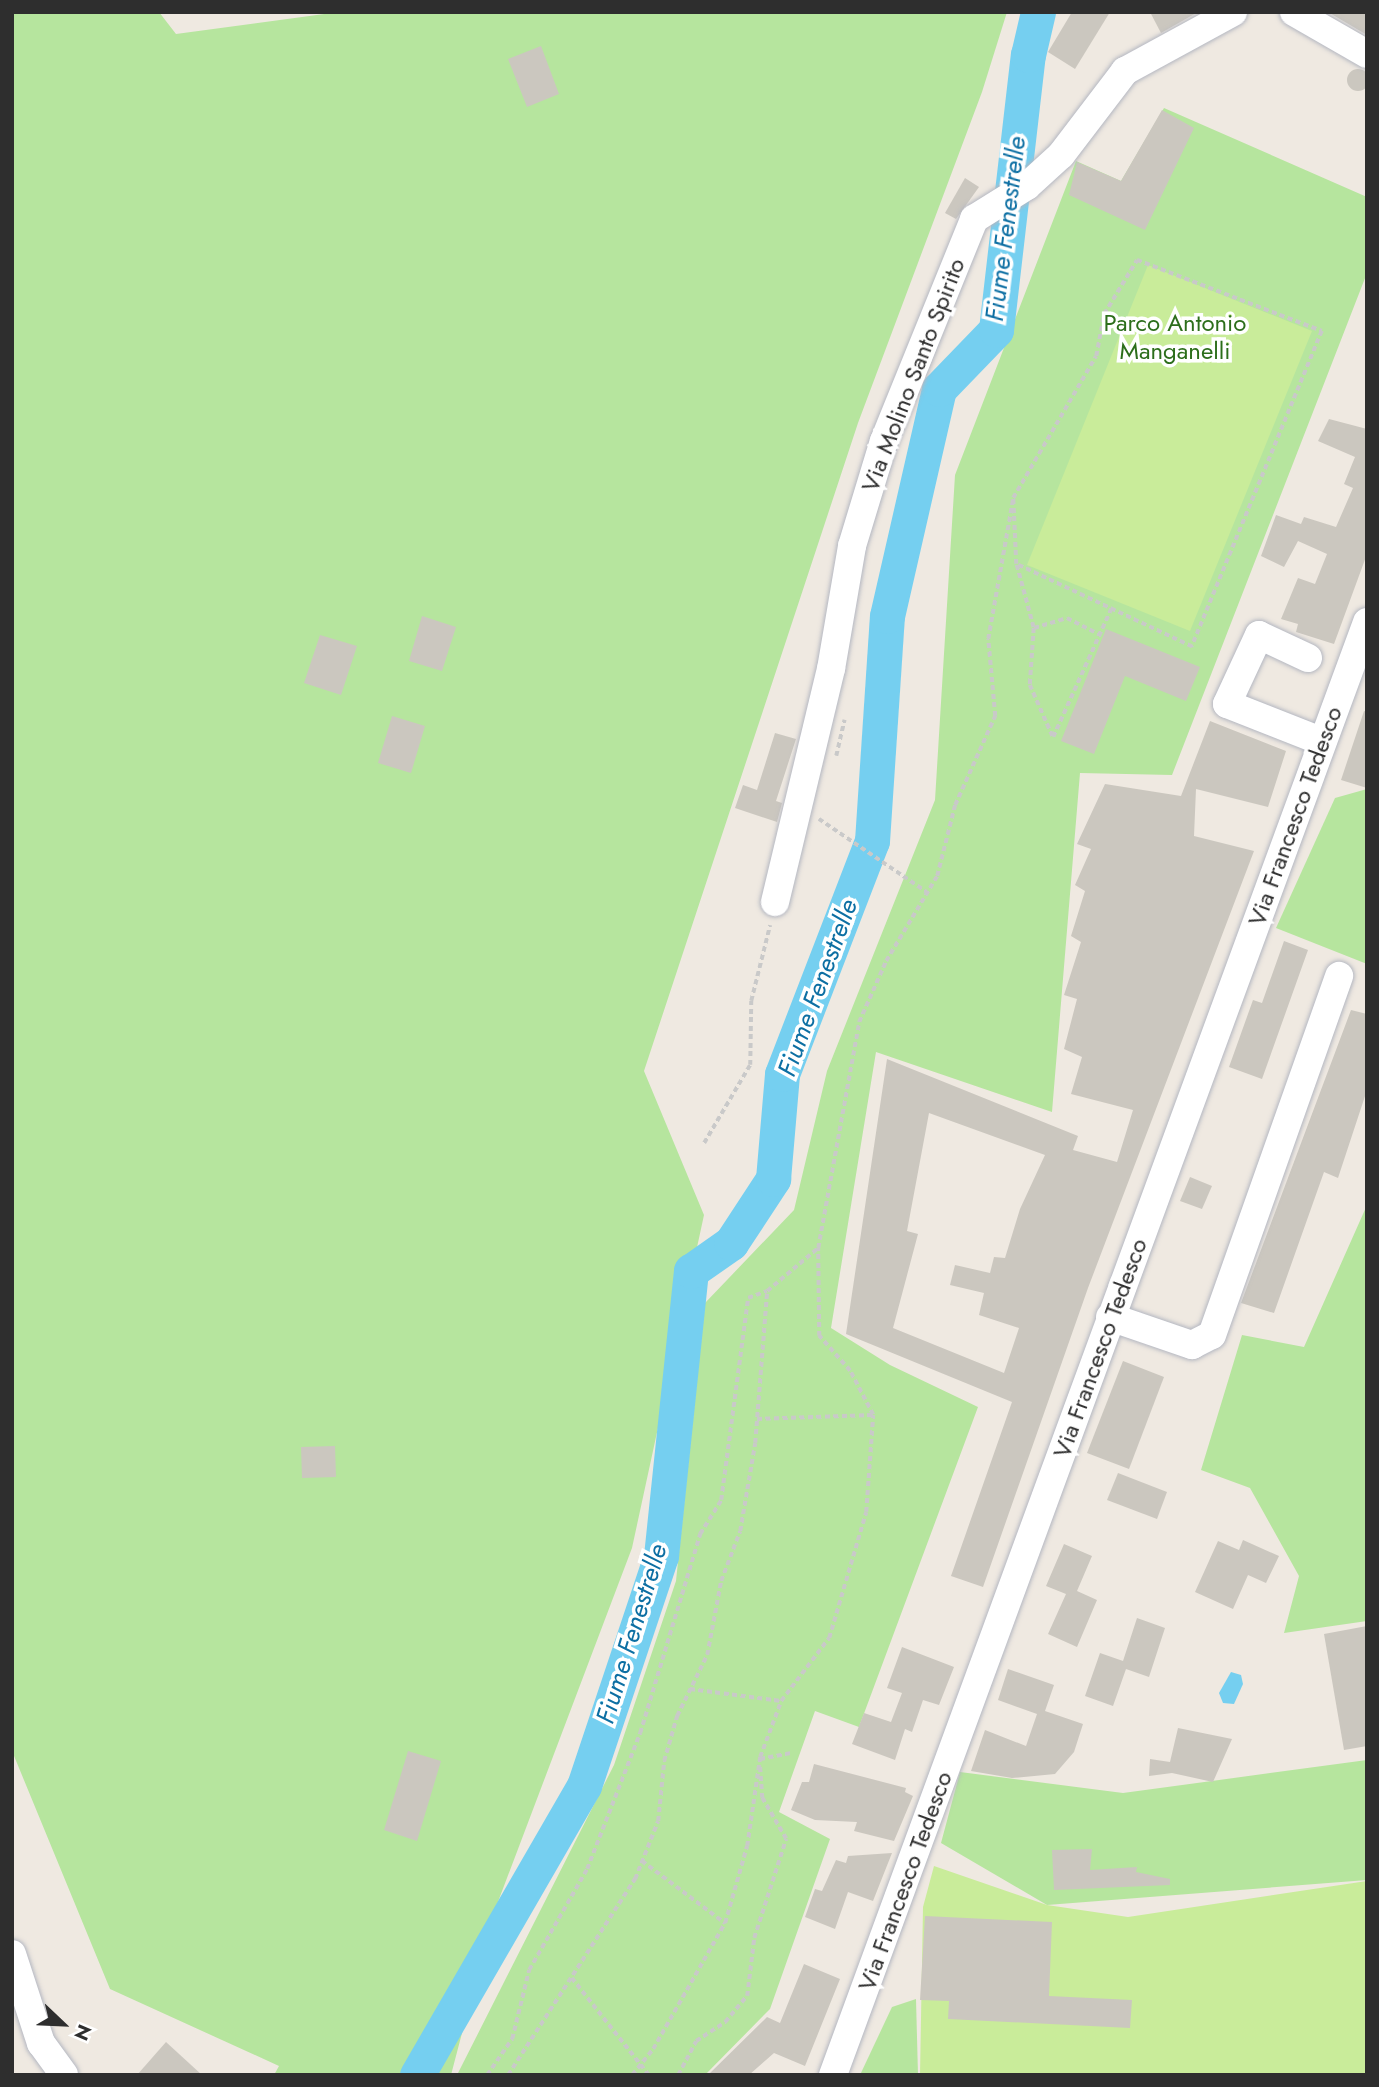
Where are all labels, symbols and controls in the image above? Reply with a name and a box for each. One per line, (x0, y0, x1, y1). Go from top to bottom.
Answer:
water label: Fiume Fenestrelle (979, 135, 1033, 323)
street label: Via Molino Santo Spirito (855, 254, 971, 496)
park label: Parco Antonio Manganelli (1104, 309, 1246, 365)
street label: Via Francesco Tedesco (1242, 702, 1348, 930)
water label: Fiume Fenestrelle (772, 895, 864, 1081)
street label: Via Francesco Tedesco (1047, 1234, 1153, 1462)
water label: Fiume Fenestrelle (590, 1540, 674, 1728)
street label: Via Francesco Tedesco (852, 1767, 958, 1995)
north arrow (28, 1989, 98, 2059)
text: N (67, 2020, 98, 2045)

